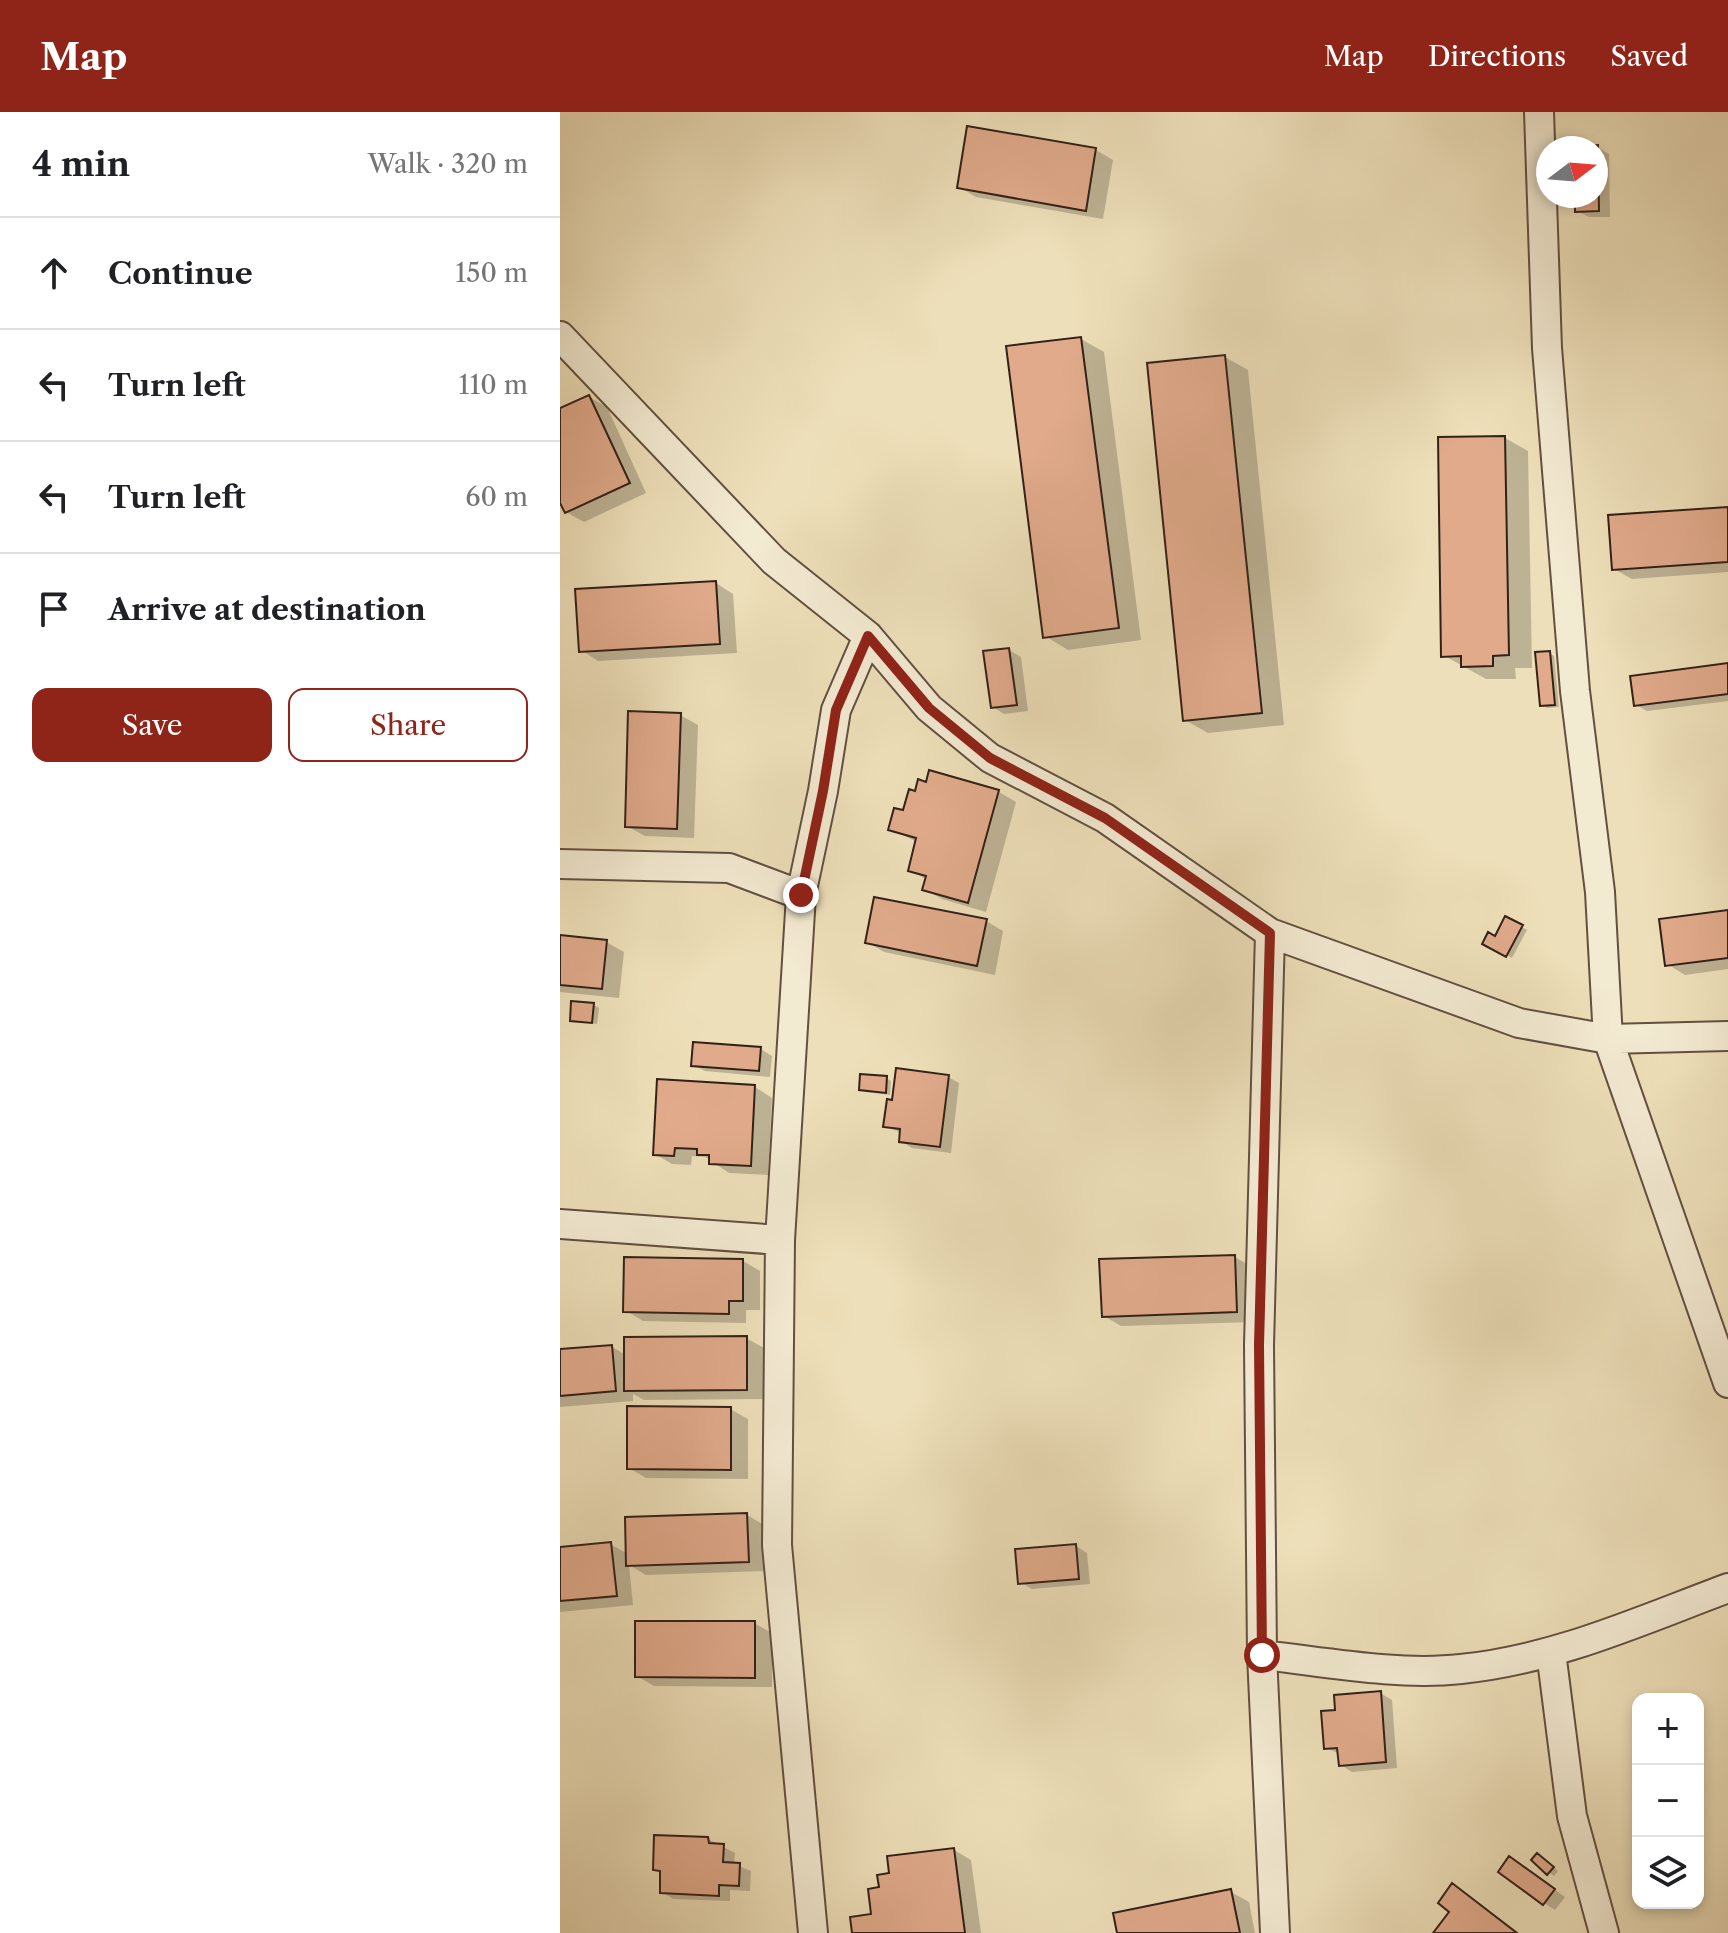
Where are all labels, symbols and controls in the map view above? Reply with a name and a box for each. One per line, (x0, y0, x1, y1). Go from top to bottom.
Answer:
text: Map (40, 33, 128, 80)
text: Map (1324, 39, 1384, 73)
text: Directions (1428, 39, 1566, 73)
text: Saved (1610, 39, 1688, 73)
north arrow (1536, 136, 1608, 208)
text: 4 min (32, 143, 130, 185)
text: Walk · 320 m (368, 148, 528, 180)
icon: ahead (32, 251, 76, 295)
text: Continue (108, 255, 253, 292)
text: 150 m (455, 257, 528, 289)
icon: left (32, 363, 76, 407)
text: Turn left (108, 367, 245, 404)
text: 110 m (459, 369, 528, 401)
icon: left (32, 475, 76, 519)
text: Turn left (108, 479, 245, 516)
text: 60 m (465, 481, 528, 513)
icon: arrive (32, 587, 76, 631)
text: Arrive at destination (108, 591, 426, 628)
button: Save (32, 688, 272, 762)
button: Share (288, 688, 528, 762)
route end (783, 877, 819, 913)
route start (1244, 1637, 1280, 1673)
map controls (1632, 1693, 1704, 1909)
button: + (1632, 1693, 1704, 1765)
button: − (1632, 1765, 1704, 1837)
button: layers (1632, 1837, 1704, 1909)

